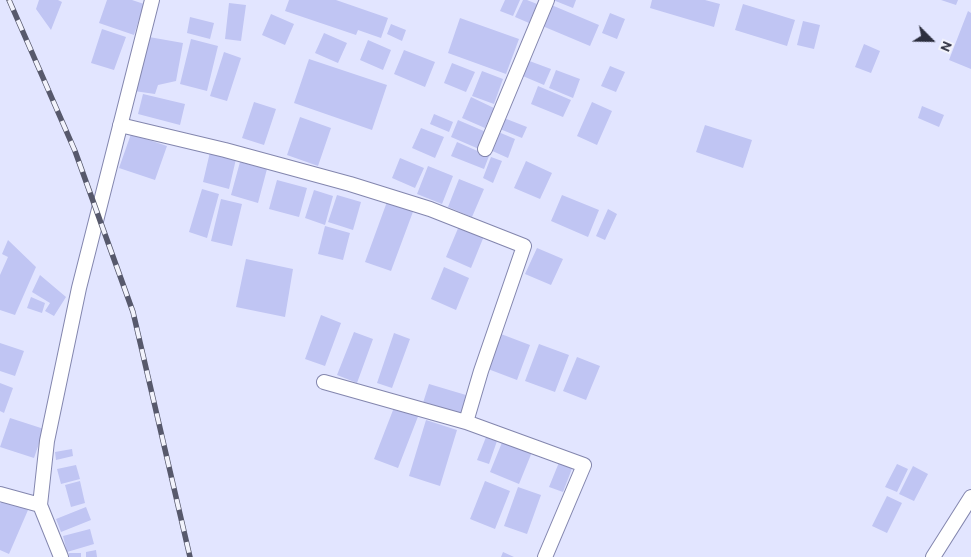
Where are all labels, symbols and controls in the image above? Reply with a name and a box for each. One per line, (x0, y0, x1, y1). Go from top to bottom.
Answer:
north arrow (906, 15, 956, 65)
text: N (935, 38, 955, 54)

